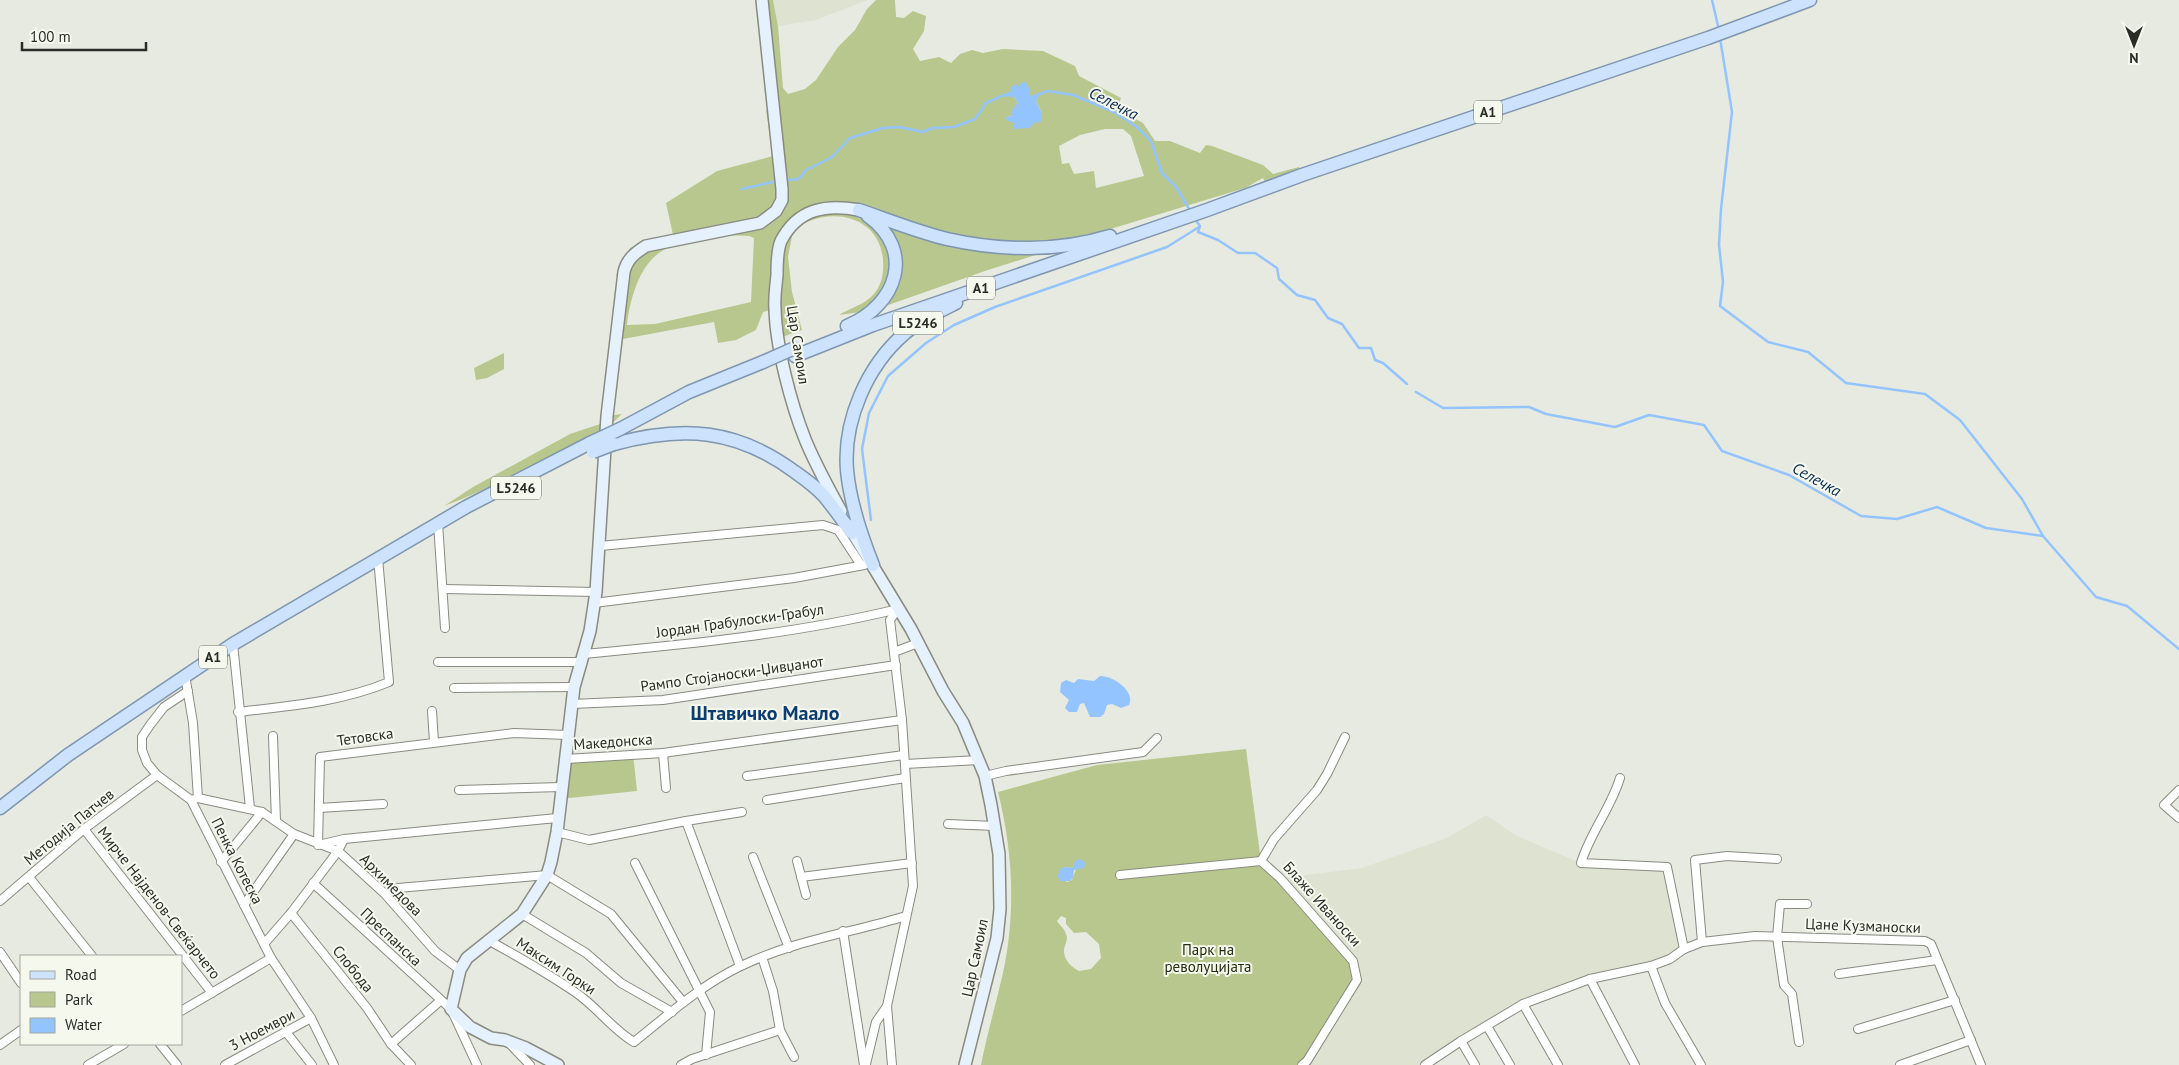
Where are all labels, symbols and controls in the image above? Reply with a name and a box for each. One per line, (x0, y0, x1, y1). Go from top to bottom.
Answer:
scale bar (22, 20, 146, 52)
north arrow (2109, 20, 2159, 70)
text: 100 m (30, 27, 71, 46)
text: N (2129, 49, 2139, 67)
water label: Селечка (1086, 82, 1142, 124)
road number: A1 (1474, 100, 1502, 124)
road number: A1 (967, 276, 995, 300)
street label: Цар Самоил (783, 304, 814, 386)
road number: L5246 (893, 312, 943, 334)
water label: Селечка (1789, 458, 1845, 501)
road number: L5246 (491, 476, 541, 499)
street label: Јордан Грабулоски-Грабул (654, 599, 825, 642)
road number: A1 (199, 646, 227, 669)
street label: Рампо Стојаноски-Џивџанот (639, 651, 825, 696)
district label: Штавичко Маало (691, 700, 840, 726)
street label: Тетовска (336, 723, 394, 750)
street label: Македонска (573, 729, 653, 754)
street label: Методиjа Патчев (20, 784, 118, 869)
street label: Пенка Котеска (207, 814, 267, 907)
street label: Мирче Најденов-Свеќарчето (94, 823, 225, 983)
street label: Архимедова (356, 849, 427, 920)
street label: Блаже Иваноски (1279, 857, 1366, 950)
street label: Преспанска (357, 903, 426, 970)
street label: Цане Кузманоски (1805, 914, 1921, 937)
street label: Цар Самоил (957, 917, 992, 999)
street label: Максим Горки (513, 933, 600, 998)
park label: Парк на револуцијата (1165, 940, 1251, 976)
street label: Слобода (329, 941, 378, 996)
legend (20, 955, 182, 1045)
text: Road (65, 965, 97, 984)
text: Park (65, 990, 93, 1009)
street label: 3 Ноември (226, 1004, 298, 1055)
text: Water (65, 1015, 102, 1034)

